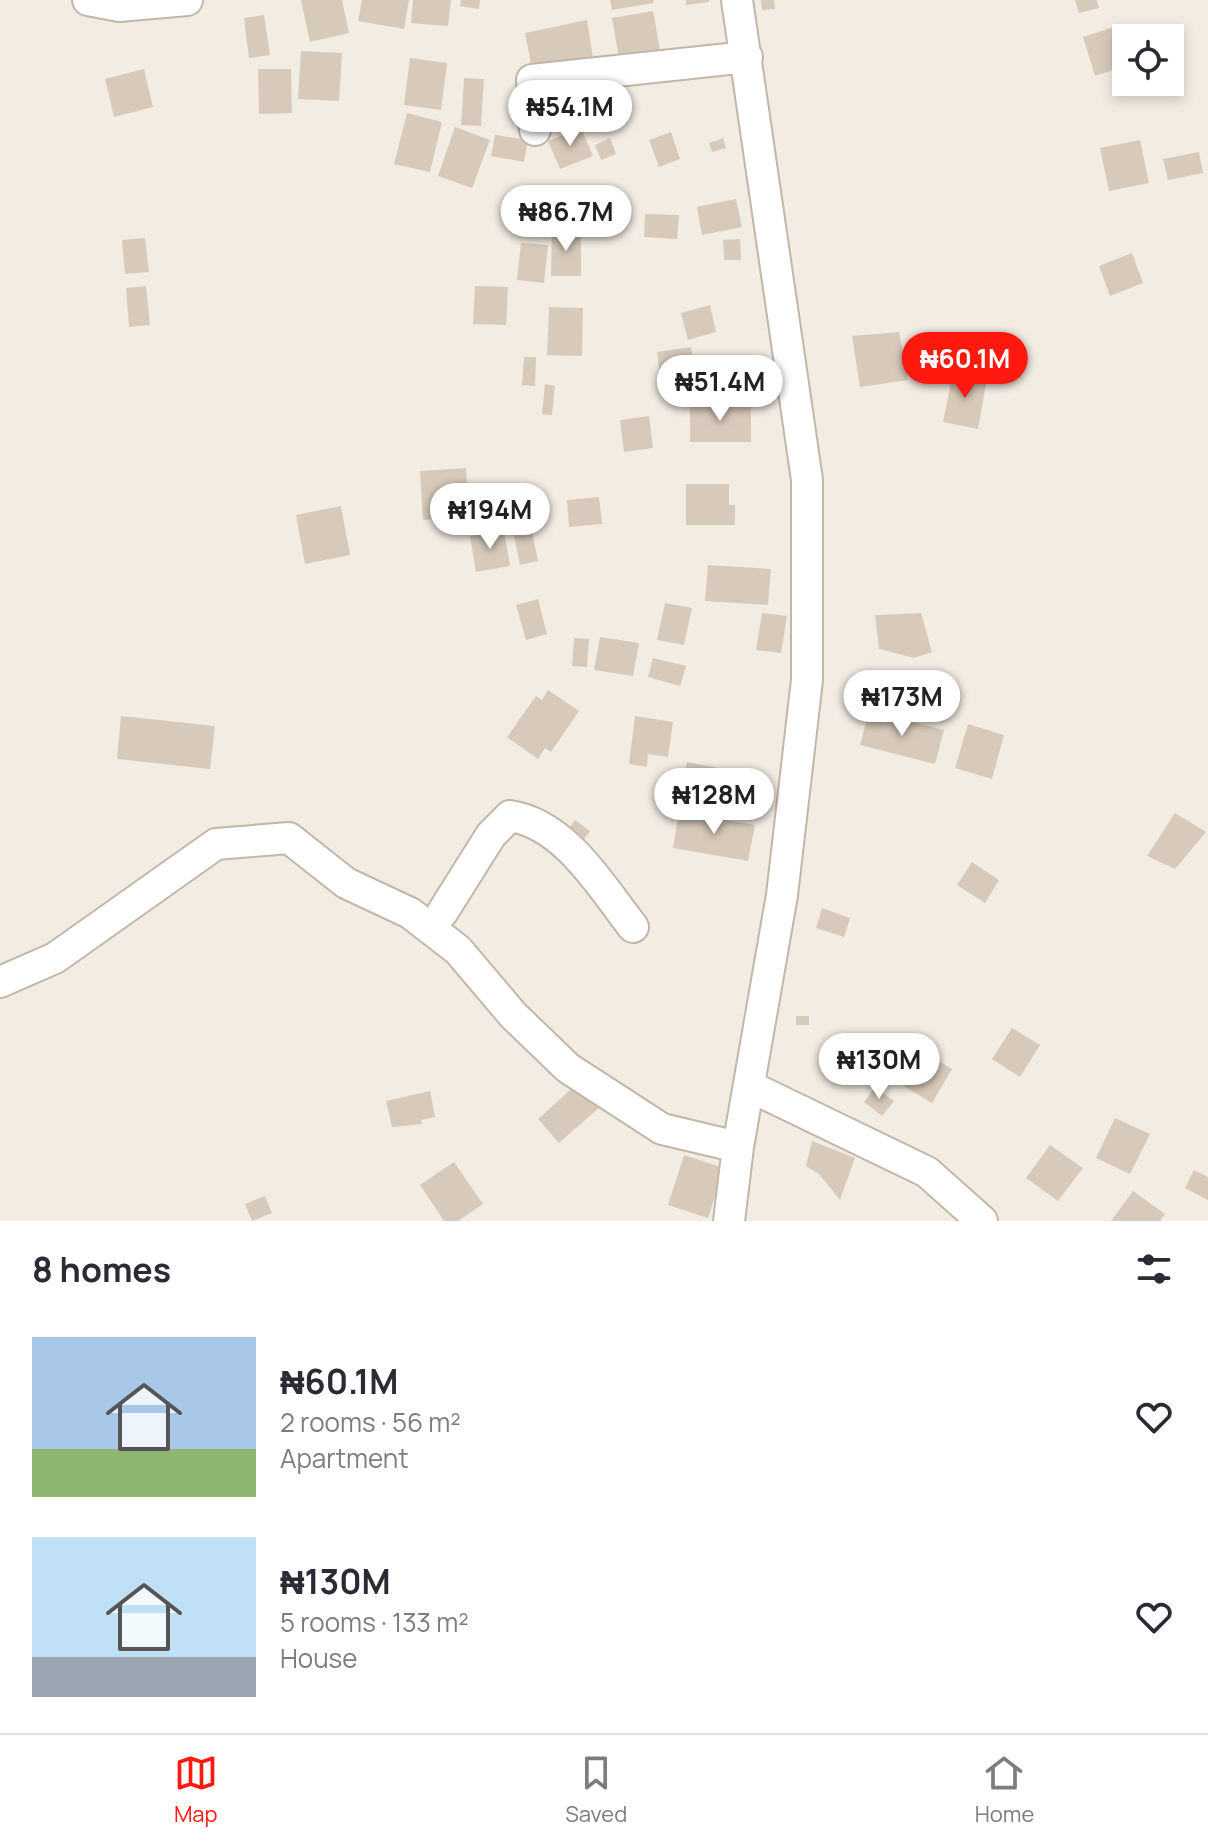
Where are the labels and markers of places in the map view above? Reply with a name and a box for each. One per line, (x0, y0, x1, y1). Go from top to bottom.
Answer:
pin: ₦54.1M (505, 80, 635, 148)
pin: ₦86.7M (501, 185, 631, 253)
pin: ₦60.1M (900, 332, 1030, 400)
pin: ₦51.4M (655, 355, 785, 423)
pin: ₦194M (434, 483, 546, 551)
pin: ₦173M (846, 670, 958, 738)
pin: ₦128M (658, 768, 770, 836)
pin: ₦130M (823, 1033, 935, 1101)

